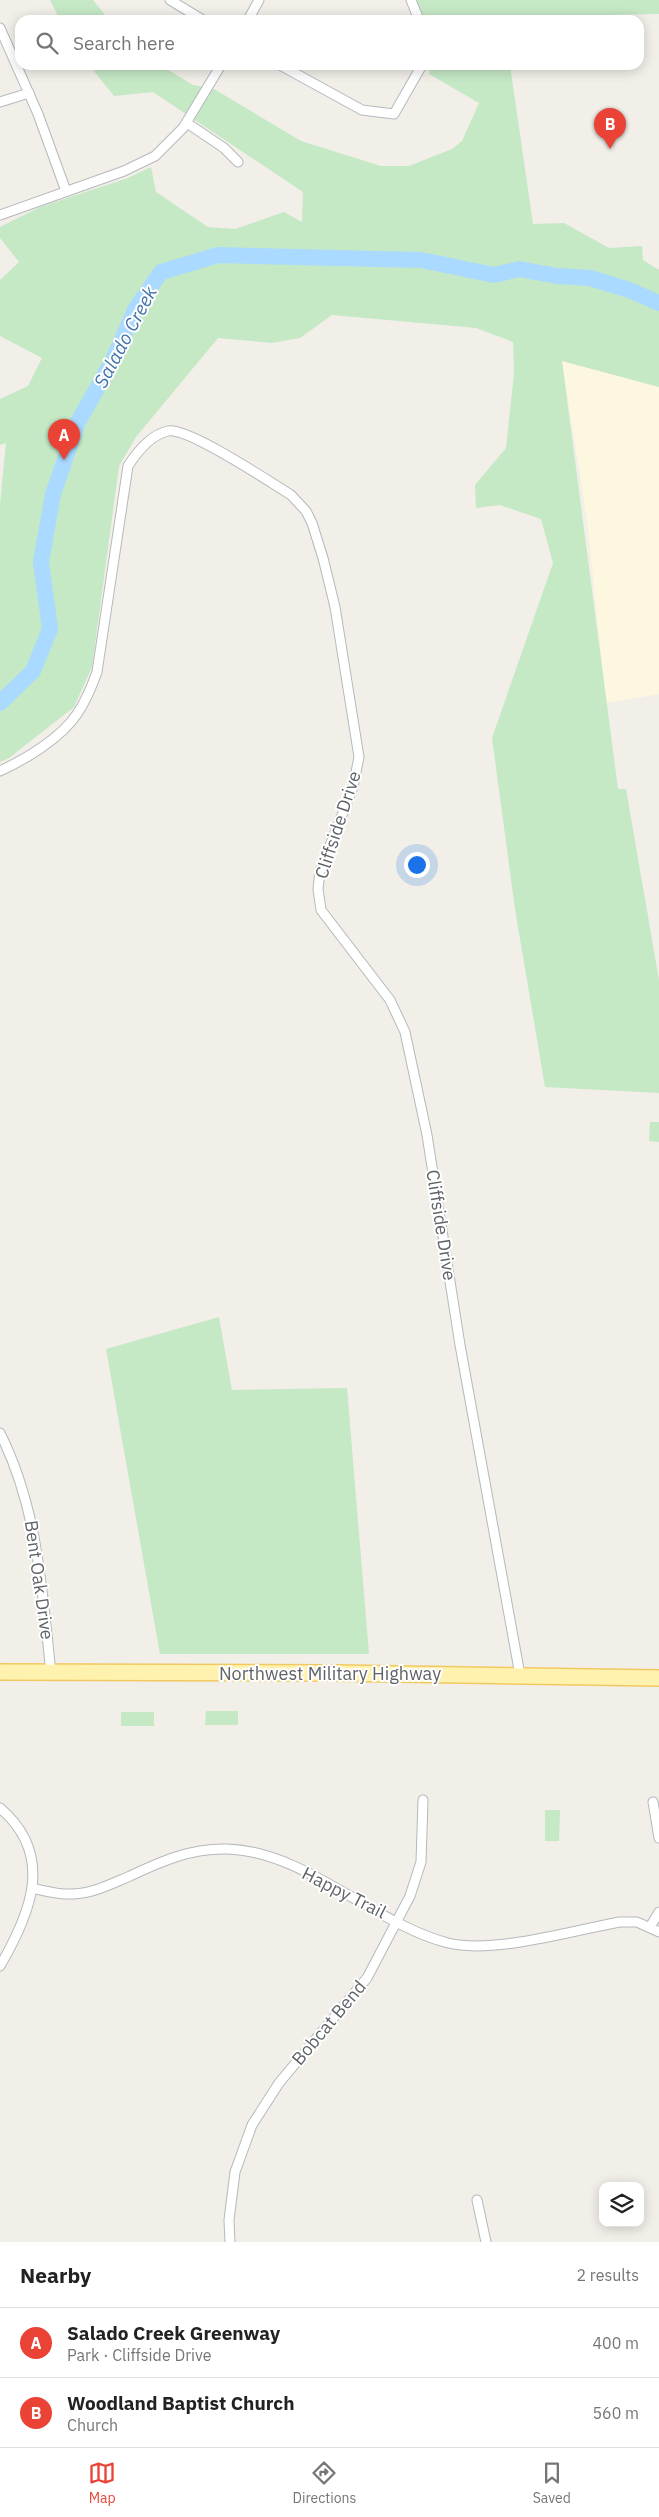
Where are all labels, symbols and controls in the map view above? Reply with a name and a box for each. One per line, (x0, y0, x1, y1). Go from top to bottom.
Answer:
search box (15, 15, 644, 70)
icon: search (33, 29, 61, 57)
text: Search here (73, 31, 175, 55)
pin: B (594, 108, 626, 149)
water label: Salado Creek (88, 281, 162, 392)
pin: A (48, 419, 80, 460)
street label: Cliffside Drive (309, 768, 366, 882)
your location (404, 852, 430, 878)
street label: Cliffside Drive (421, 1168, 462, 1282)
street label: Bent Oak Drive (20, 1519, 59, 1641)
street label: Northwest Military Highway (219, 1662, 441, 1685)
street label: Happy Trail (298, 1862, 390, 1924)
street label: Bobcat Bend (286, 1976, 371, 2070)
map controls (599, 2182, 644, 2227)
button: layers (599, 2182, 644, 2227)
text: Nearby (20, 2261, 91, 2289)
text: 2 results (576, 2265, 639, 2285)
text: Salado Creek Greenway (67, 2321, 280, 2345)
text: A (31, 2333, 41, 2353)
text: 400 m (592, 2333, 639, 2353)
text: Park · Cliffside Drive (67, 2345, 212, 2365)
text: Woodland Baptist Church (67, 2391, 295, 2415)
text: B (31, 2403, 41, 2423)
text: 560 m (592, 2403, 639, 2423)
text: Church (67, 2415, 118, 2435)
tab: Map (88, 2459, 116, 2507)
tab: Directions (293, 2459, 356, 2507)
tab: Saved (533, 2459, 571, 2507)

